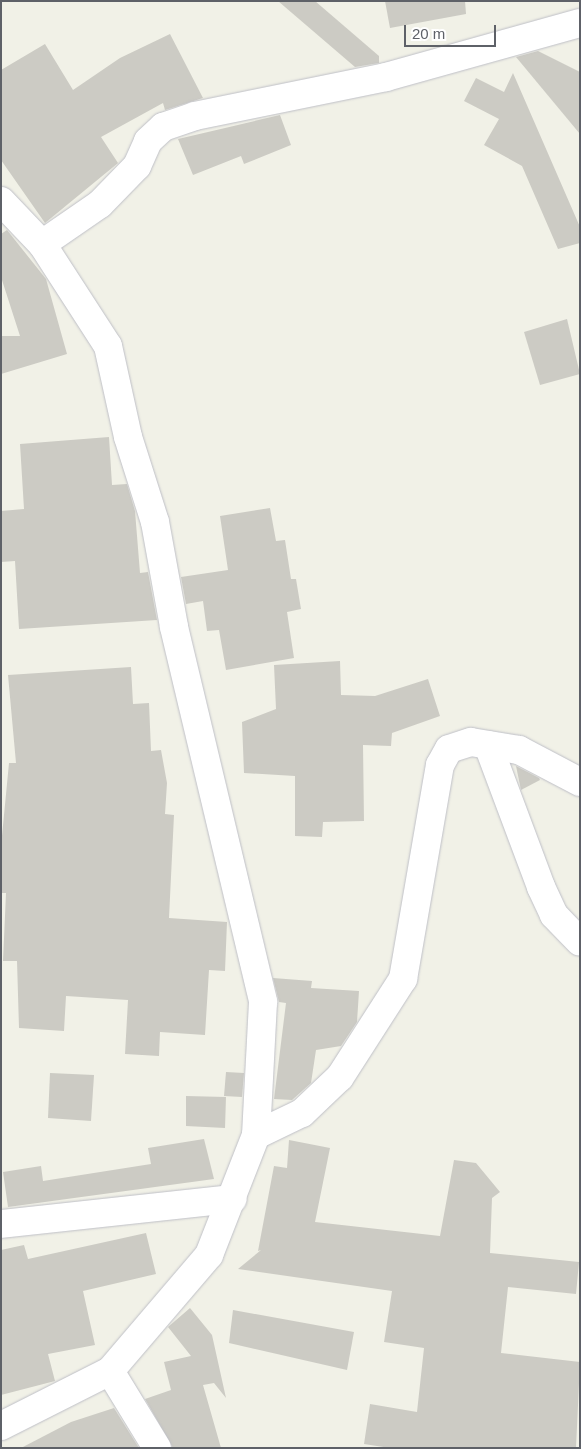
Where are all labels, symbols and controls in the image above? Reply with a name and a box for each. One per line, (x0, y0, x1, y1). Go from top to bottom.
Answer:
scale bar (406, 15, 498, 47)
text: 20 m (412, 25, 445, 42)

